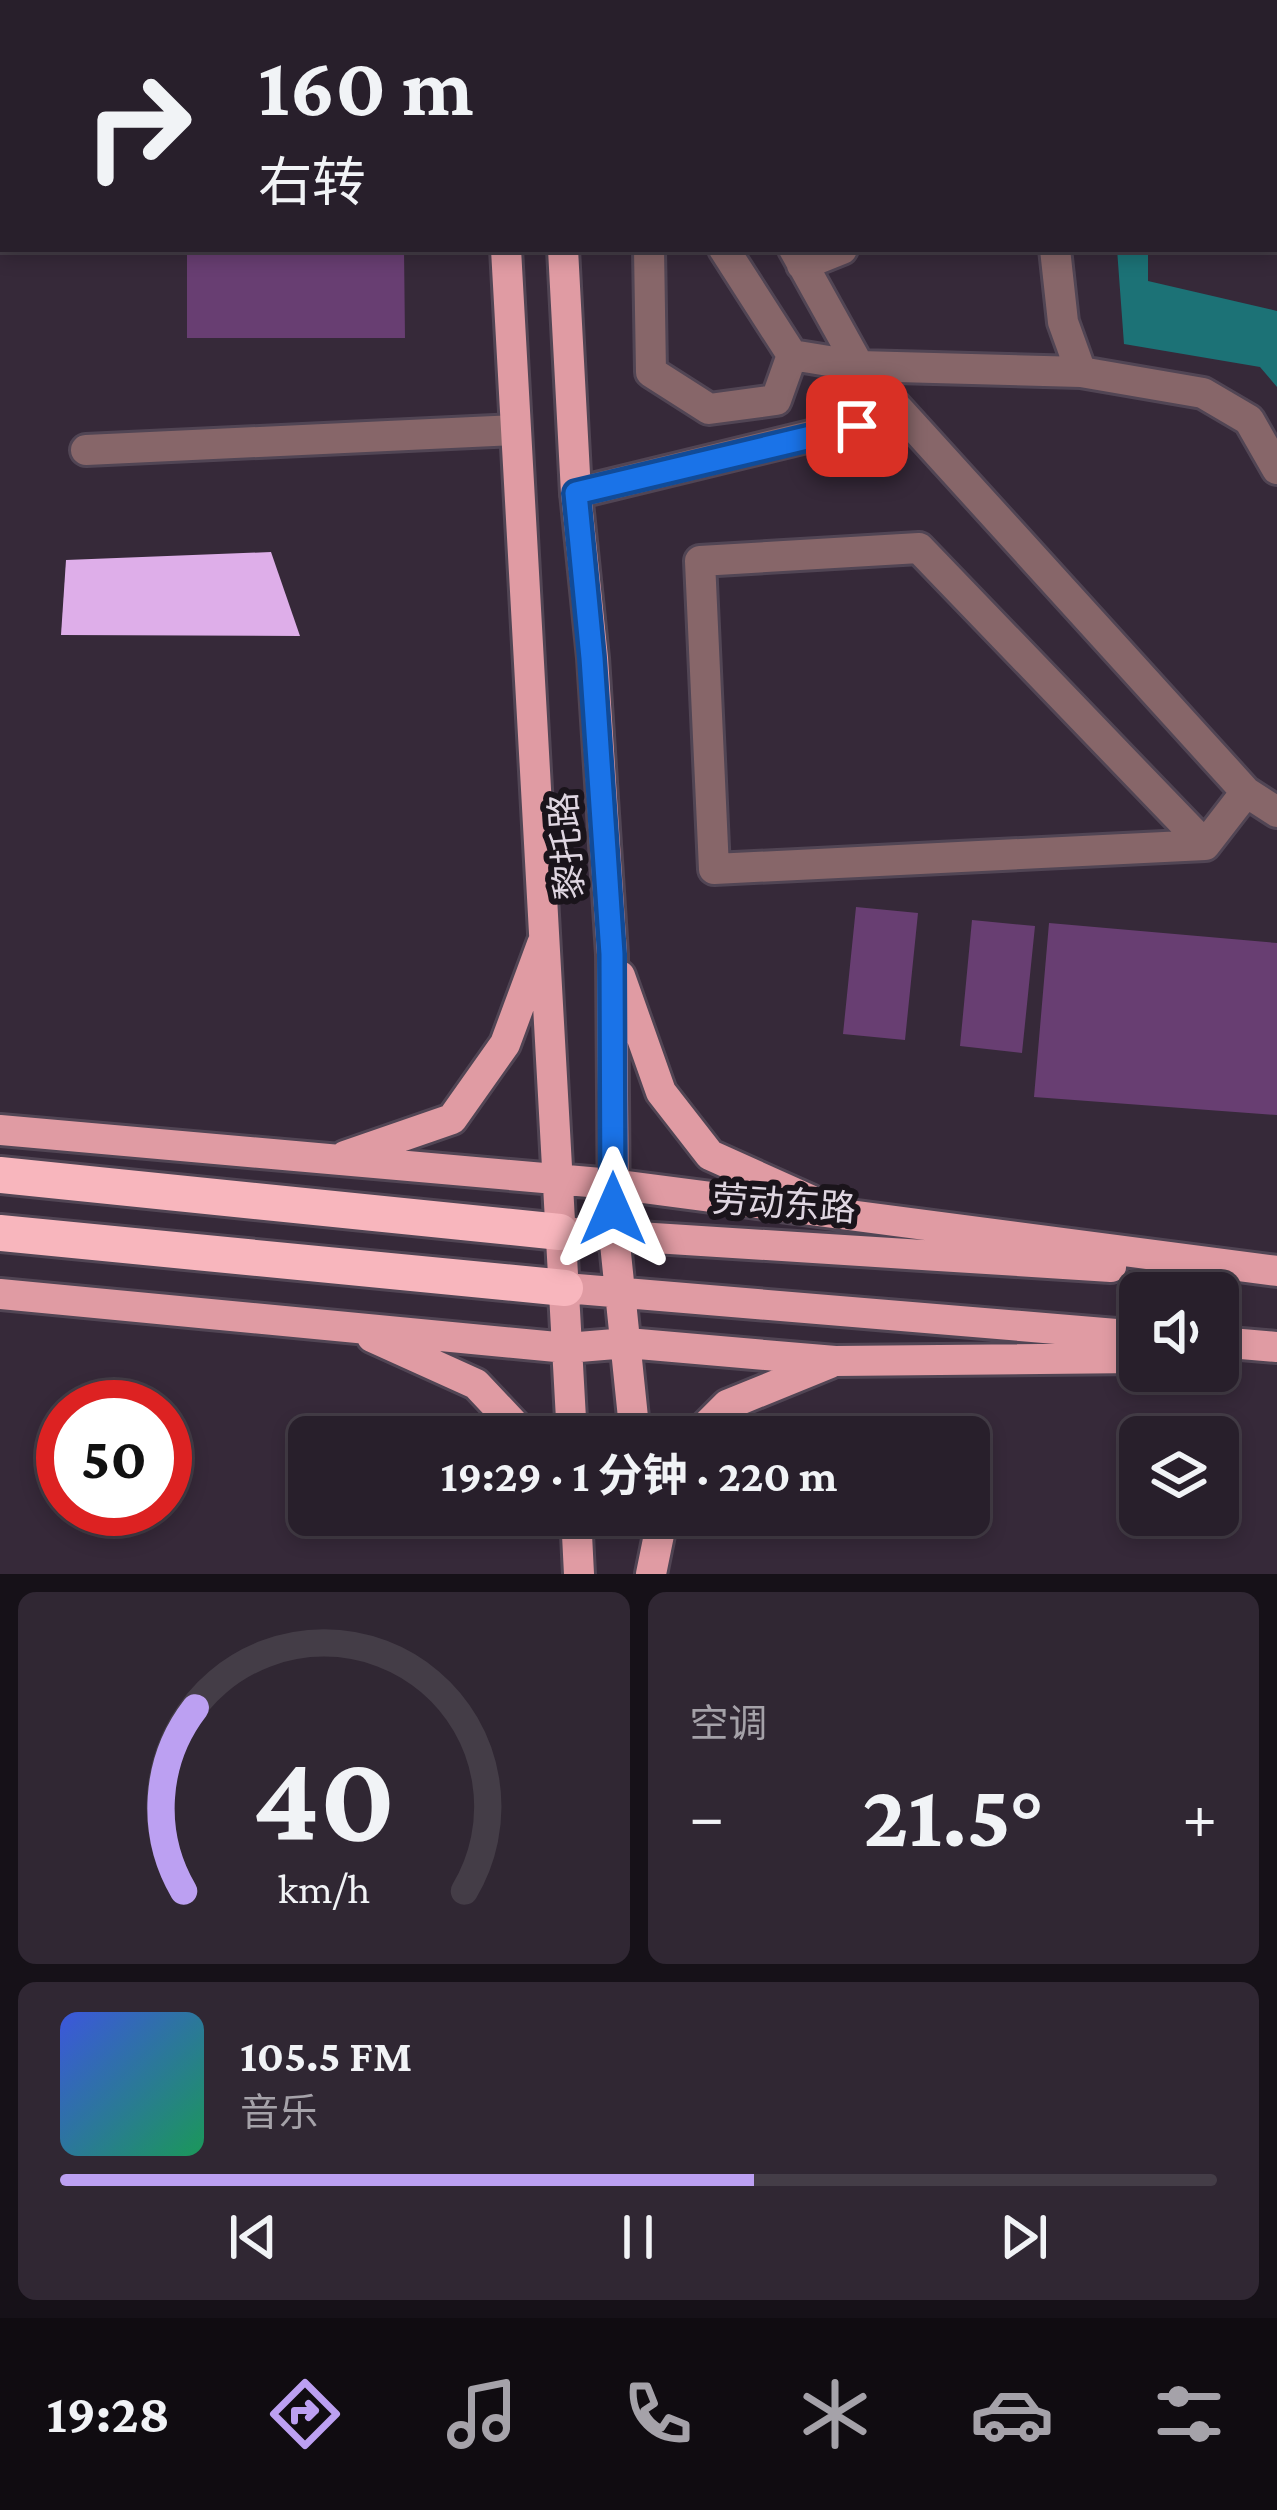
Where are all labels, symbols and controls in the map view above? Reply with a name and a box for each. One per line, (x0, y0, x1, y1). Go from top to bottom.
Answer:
text: 160 m (258, 40, 474, 133)
icon: right (60, 48, 216, 204)
text: 右转 (258, 153, 366, 213)
pin (806, 375, 908, 477)
icon: arrive (824, 393, 890, 459)
street label: 黎托路 (543, 791, 591, 901)
position arrow (550, 1146, 676, 1272)
street label: 劳动东路 (711, 1179, 857, 1229)
map controls (1119, 1272, 1239, 1536)
button: sound (1119, 1272, 1239, 1392)
speed limit sign: 50 (36, 1380, 192, 1536)
button: layers (1119, 1416, 1239, 1536)
text: 19:29 · 1 分钟 · 220 m (441, 1451, 837, 1501)
text: 空调 (690, 1702, 768, 1745)
text: 40 (252, 1728, 395, 1867)
text: 21.5° (862, 1765, 1044, 1865)
text: − (690, 1779, 724, 1852)
text: + (1182, 1779, 1217, 1852)
text: km/h (278, 1865, 370, 1912)
text: 105.5 FM (240, 2031, 412, 2081)
text: 音乐 (240, 2091, 318, 2134)
icon: previous (220, 2204, 286, 2270)
icon: pause (605, 2204, 671, 2270)
icon: next (991, 2204, 1057, 2270)
icon: directions (263, 2372, 347, 2456)
icon: music (440, 2372, 524, 2456)
icon: phone (616, 2372, 700, 2456)
icon: climate (793, 2372, 877, 2456)
icon: car (970, 2372, 1054, 2456)
icon: filters (1147, 2372, 1231, 2456)
text: 19:28 (46, 2384, 170, 2444)

